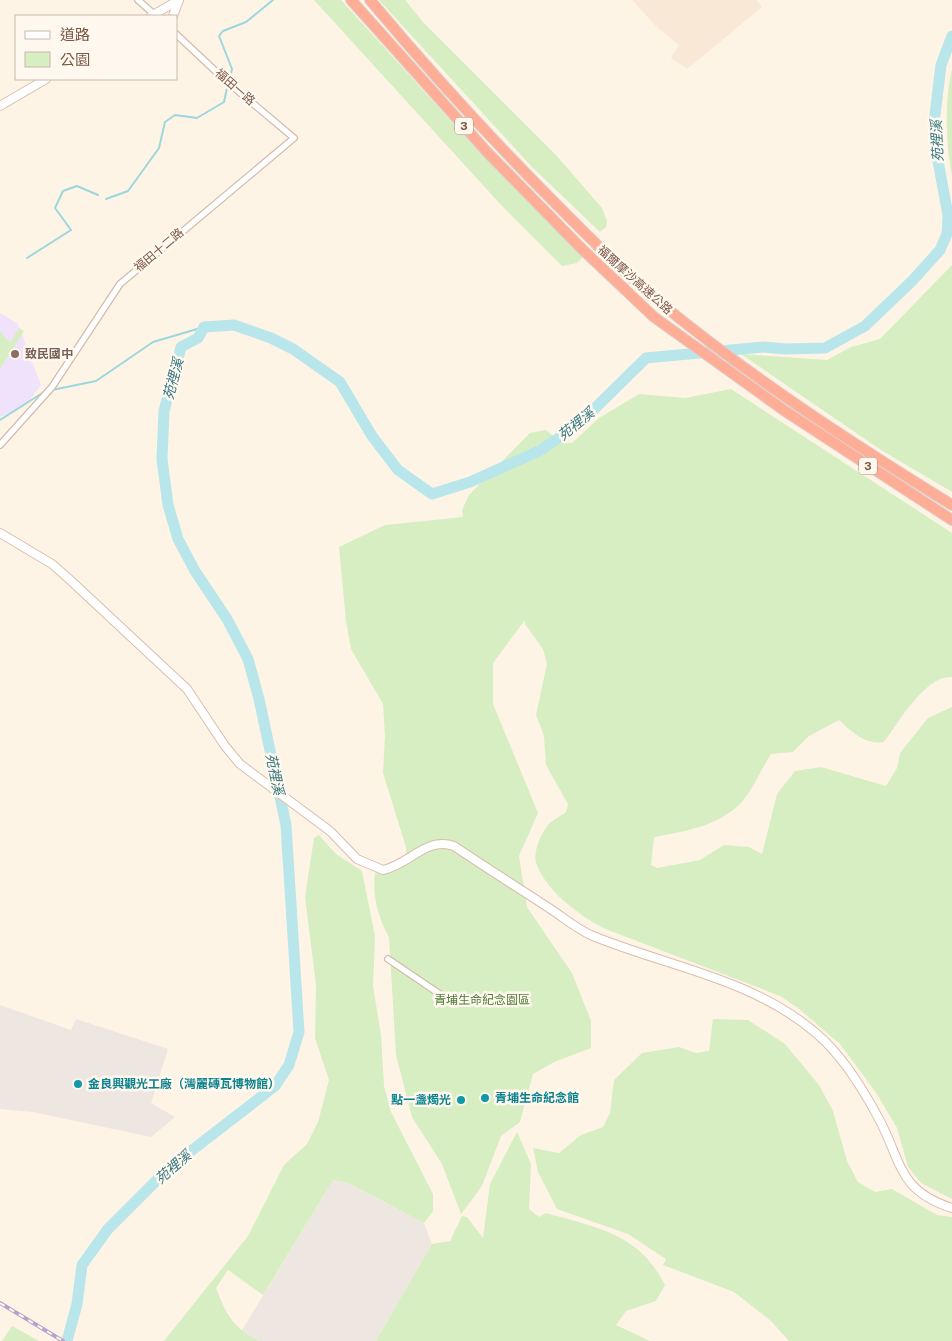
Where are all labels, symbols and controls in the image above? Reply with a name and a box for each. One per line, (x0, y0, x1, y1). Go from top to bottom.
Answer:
legend (15, 15, 178, 80)
text: 道路 (60, 26, 90, 43)
text: 公園 (60, 51, 90, 68)
street label: 福田一路 (212, 66, 258, 108)
road number: 3 (455, 118, 473, 134)
water label: 苑裡溪 (928, 118, 946, 162)
street label: 福田十二路 (132, 225, 186, 275)
street label: 福爾摩沙高速公路 (595, 243, 675, 317)
place label: 致民國中 (25, 347, 73, 361)
marker: 致民國中 (9, 348, 21, 360)
water label: 苑裡溪 (160, 355, 187, 401)
water label: 苑裡溪 (555, 403, 599, 443)
road number: 3 (859, 458, 877, 474)
water label: 苑裡溪 (263, 752, 288, 798)
park label: 青埔生命紀念園區 (434, 993, 530, 1007)
place label: 金良興觀光工廠（灣麗磚瓦博物館） (88, 1077, 280, 1091)
marker: 金良興觀光工廠（灣麗磚瓦博物館） (72, 1078, 84, 1090)
place label: 青埔生命紀念館 (495, 1091, 579, 1105)
marker: 青埔生命紀念館 (479, 1092, 491, 1104)
place label: 點一盞燭光 (391, 1093, 451, 1107)
marker: 點一盞燭光 (455, 1094, 467, 1106)
water label: 苑裡溪 (152, 1146, 196, 1187)

